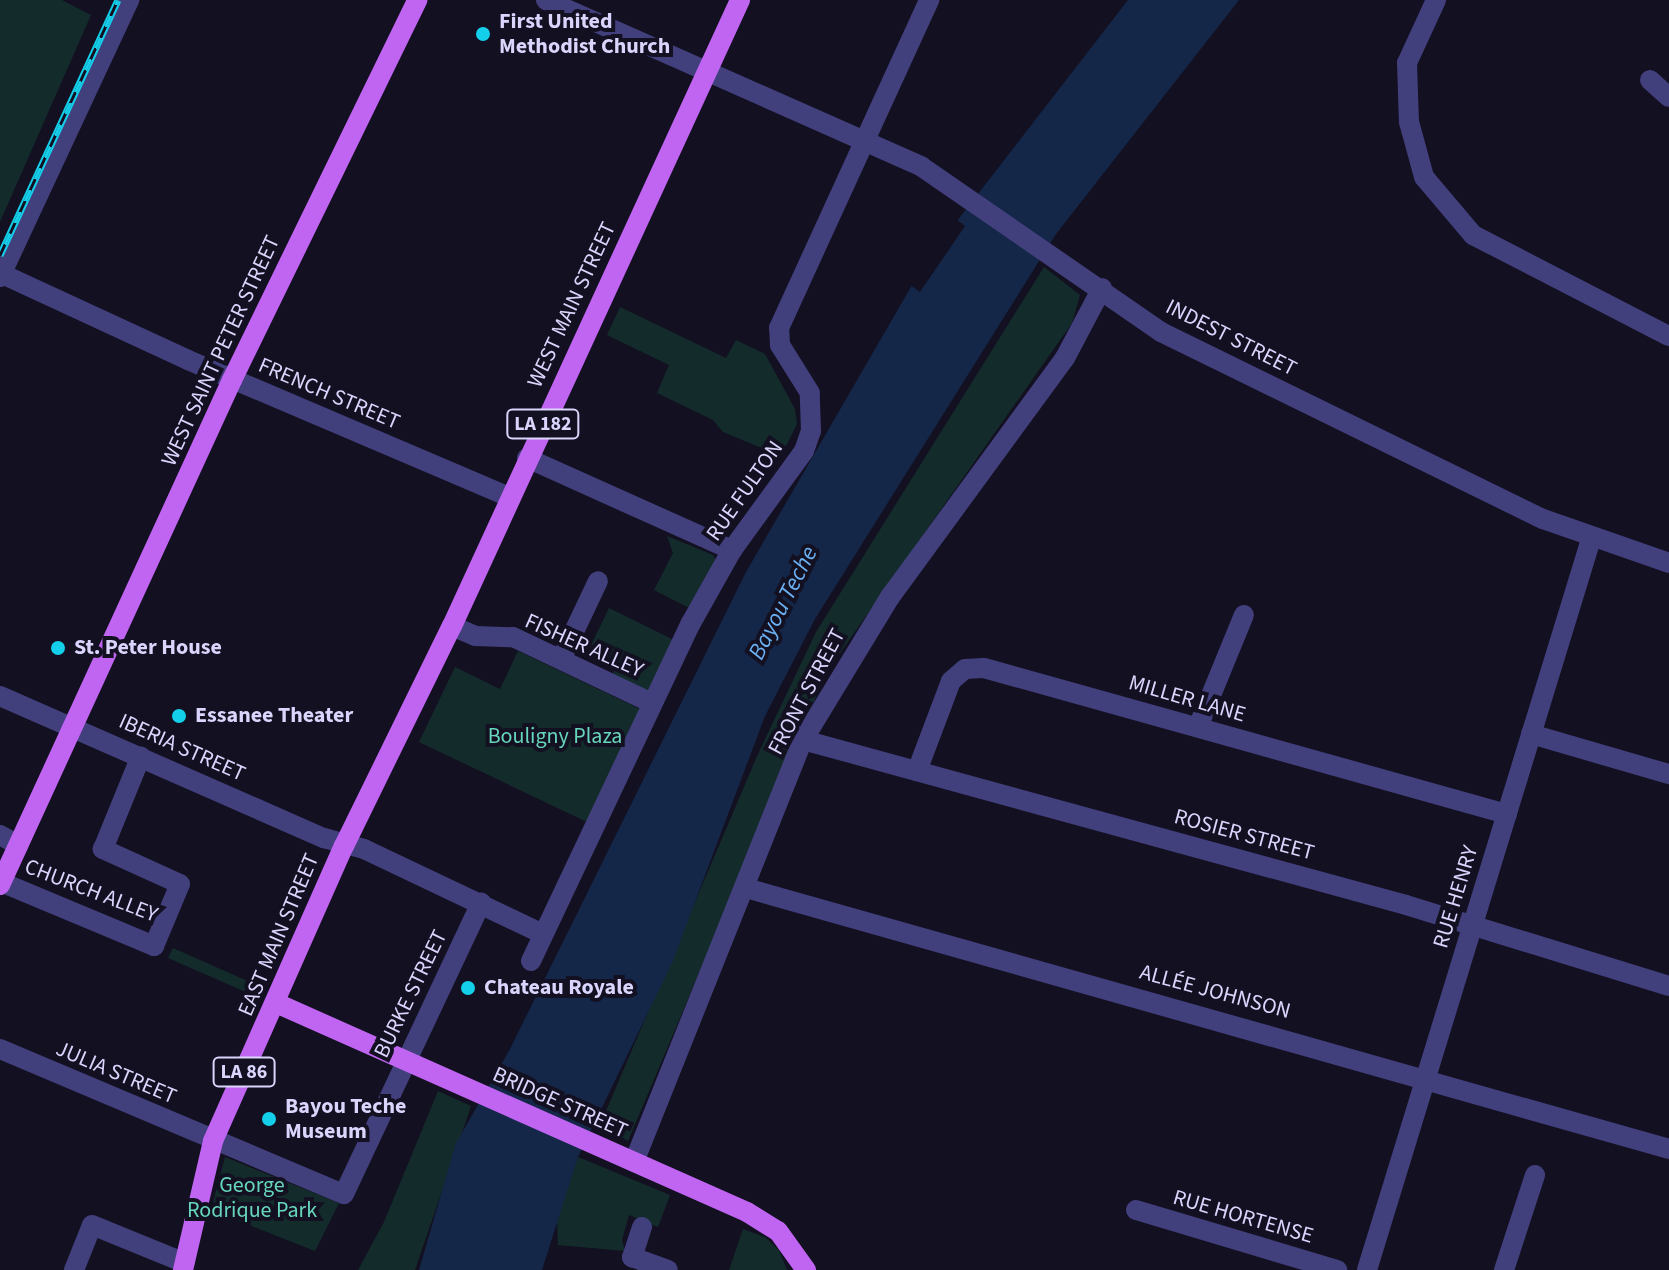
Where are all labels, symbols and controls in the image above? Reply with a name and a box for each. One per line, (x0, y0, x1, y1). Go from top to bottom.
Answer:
place label: First United Methodist Church (499, 8, 670, 60)
marker: First United Methodist Church (474, 25, 492, 43)
street label: WEST MAIN STREET (522, 218, 622, 392)
street label: WEST SAINT PETER STREET (156, 232, 286, 470)
street label: INDEST STREET (1161, 294, 1301, 382)
street label: FRENCH STREET (254, 352, 404, 436)
road number: LA 182 (505, 408, 581, 440)
street label: RUE FULTON (701, 436, 789, 546)
water label: Bayou Teche (742, 541, 824, 665)
street label: FISHER ALLEY (521, 608, 647, 684)
street label: FRONT STREET (763, 624, 851, 760)
place label: St. Peter House (74, 635, 222, 661)
marker: St. Peter House (49, 639, 67, 657)
street label: MILLER LANE (1126, 670, 1248, 728)
place label: Essanee Theater (195, 703, 353, 729)
marker: Essanee Theater (170, 707, 188, 725)
street label: IBERIA STREET (115, 708, 249, 788)
park label: Bouligny Plaza (488, 724, 622, 750)
street label: ROSIER STREET (1171, 804, 1317, 866)
street label: RUE HENRY (1428, 843, 1484, 951)
street label: EAST MAIN STREET (233, 850, 325, 1020)
street label: CHURCH ALLEY (21, 854, 161, 928)
street label: BURKE STREET (369, 926, 453, 1062)
street label: ALLÉE JOHNSON (1137, 959, 1293, 1025)
place label: Chateau Royale (484, 975, 634, 1001)
marker: Chateau Royale (459, 979, 477, 997)
street label: JULIA STREET (52, 1036, 180, 1110)
road number: LA 86 (212, 1056, 276, 1088)
street label: BRIDGE STREET (488, 1061, 632, 1145)
place label: Bayou Teche Museum (285, 1093, 406, 1144)
marker: Bayou Teche Museum (260, 1110, 278, 1128)
park label: George Rodrique Park (187, 1172, 317, 1224)
street label: RUE HORTENSE (1170, 1184, 1316, 1250)

